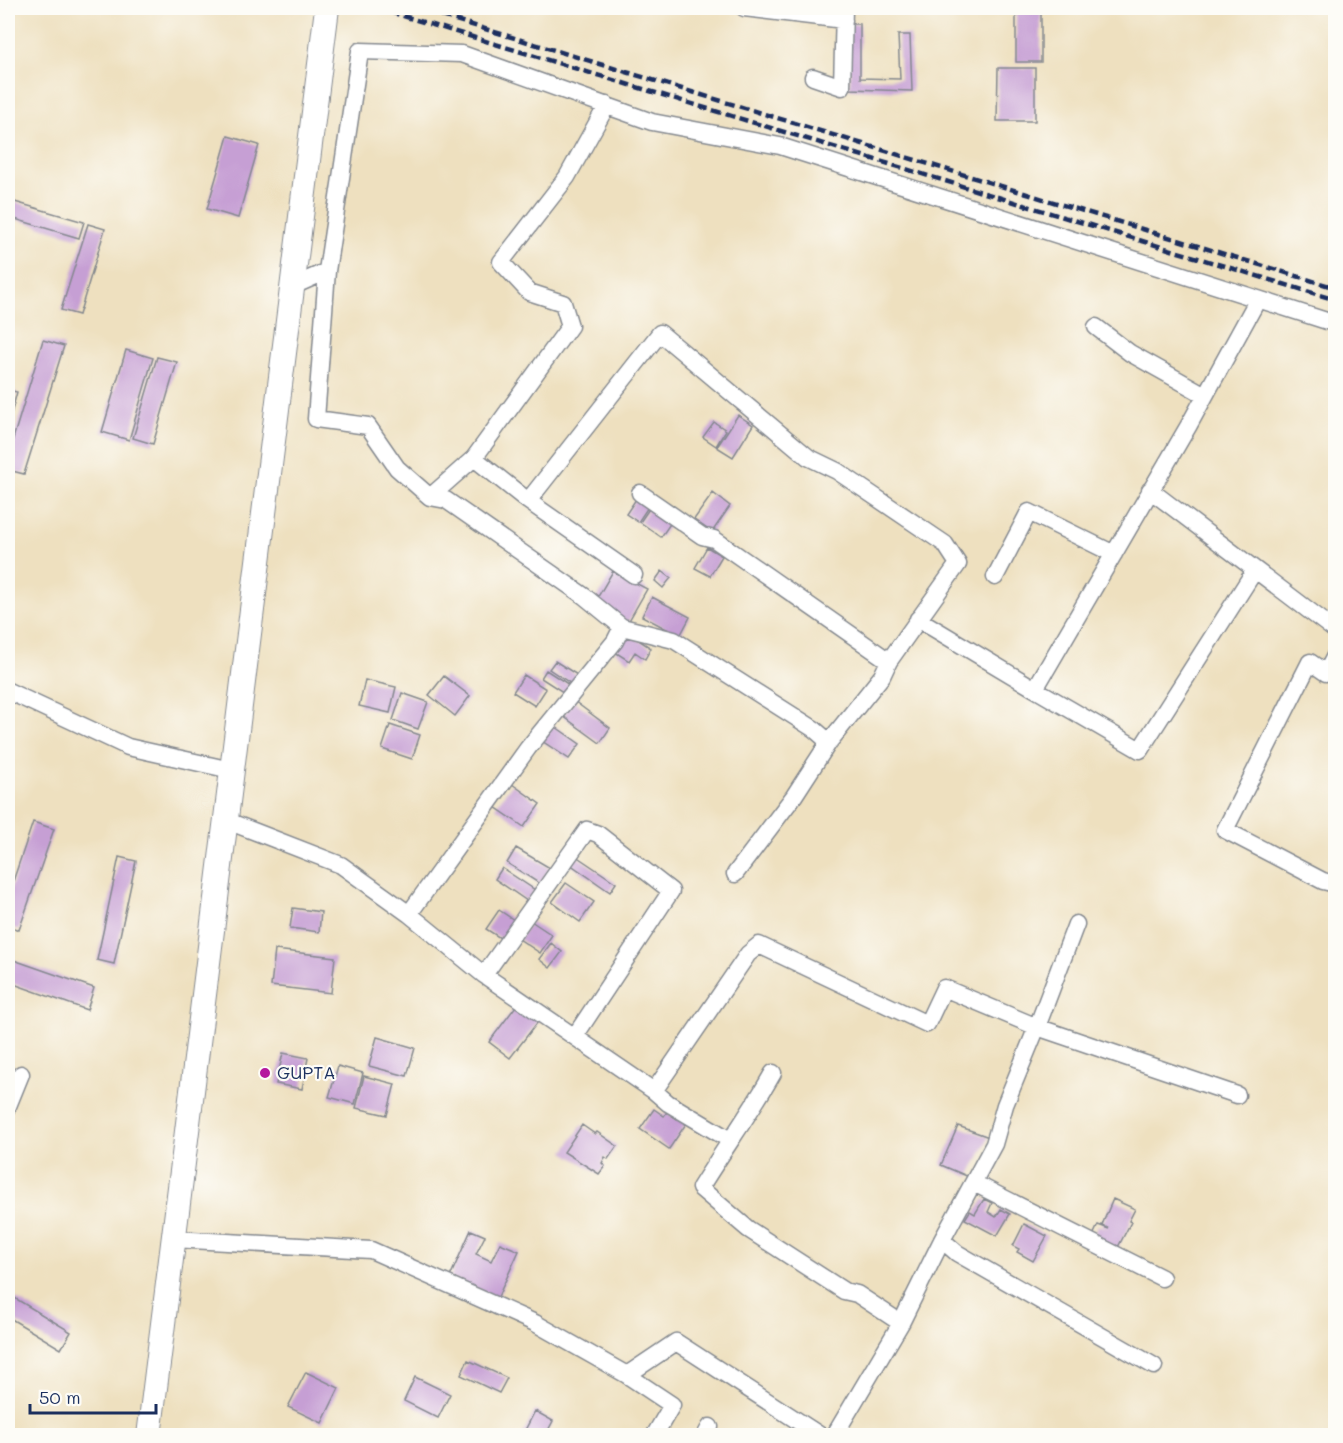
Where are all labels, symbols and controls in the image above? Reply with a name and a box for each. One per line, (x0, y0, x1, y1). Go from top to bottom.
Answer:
place label: GUPTA (277, 1060, 336, 1084)
marker: GUPTA (258, 1066, 272, 1080)
scale bar (30, 1377, 156, 1415)
text: 50 m (39, 1385, 81, 1409)

